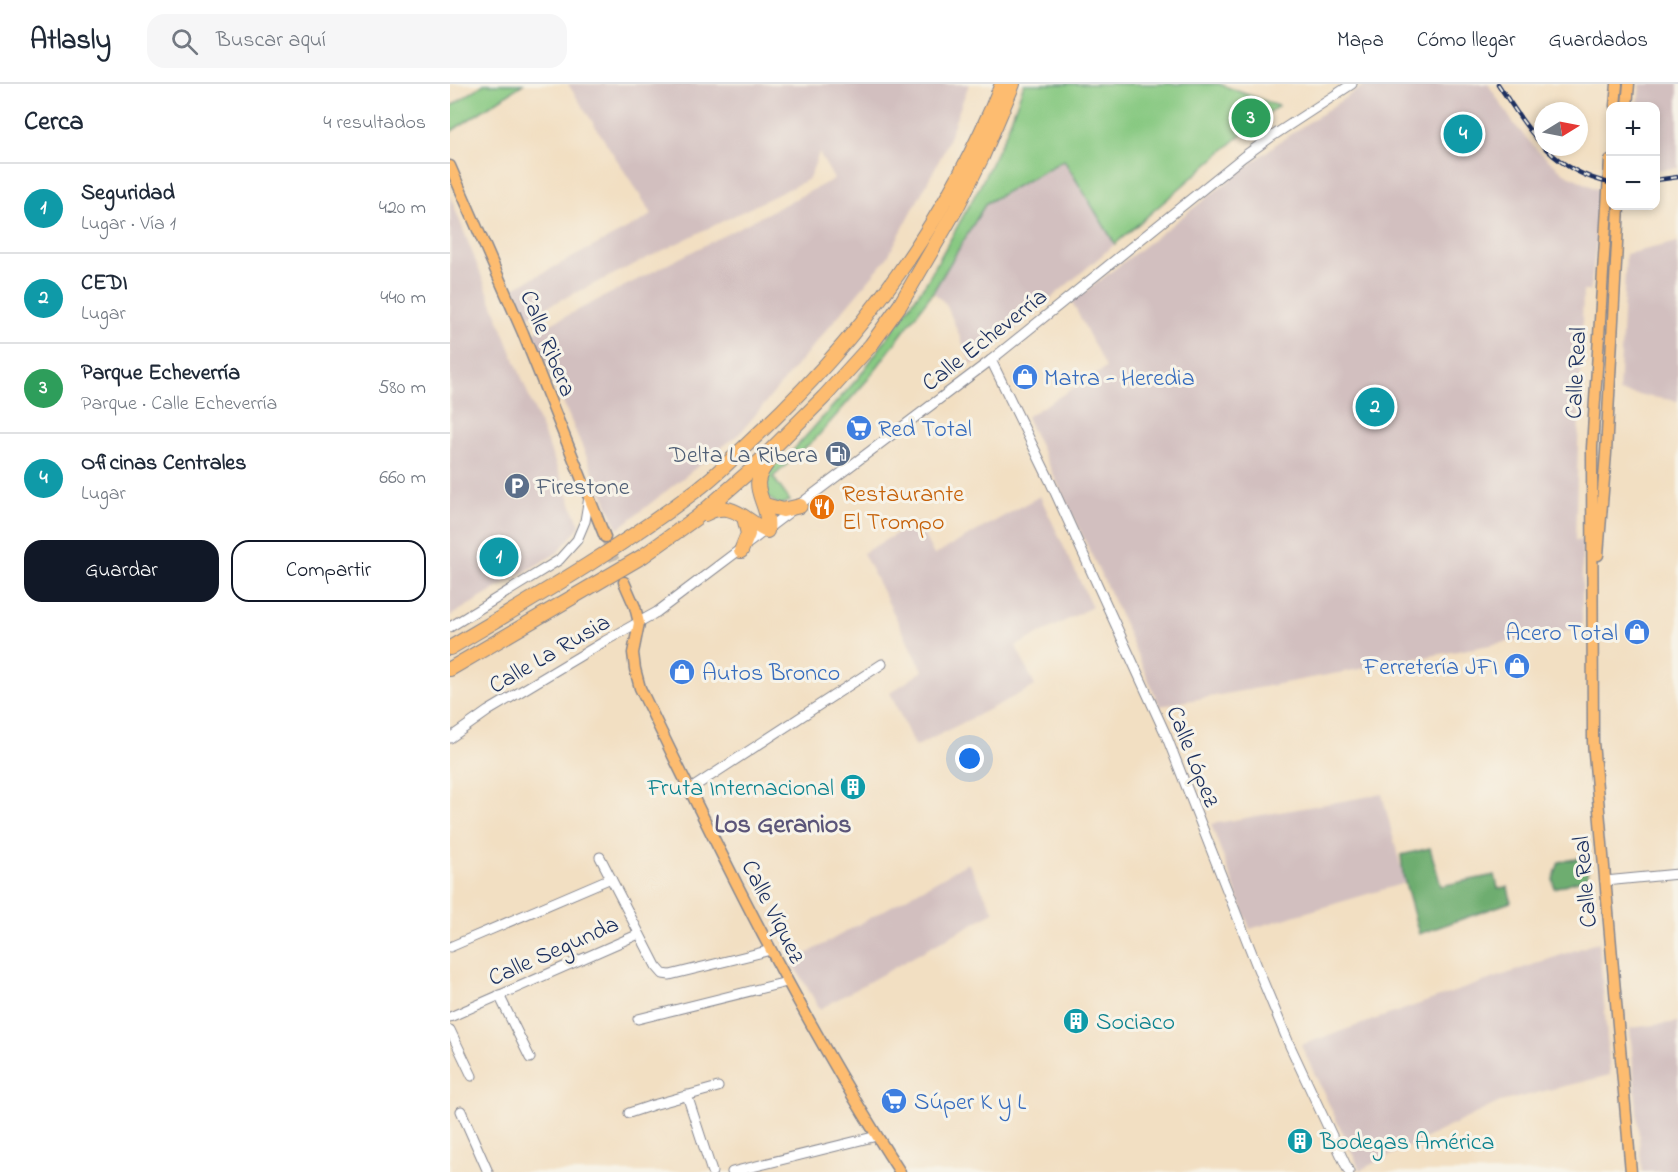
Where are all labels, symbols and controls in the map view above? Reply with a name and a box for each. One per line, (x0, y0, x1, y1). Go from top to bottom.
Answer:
search box (147, 14, 567, 68)
text: Atlasly (30, 21, 111, 62)
icon: search (168, 25, 201, 58)
text: Buscar aquí (216, 25, 326, 57)
text: Mapa (1337, 26, 1384, 56)
text: Cómo llegar (1417, 26, 1515, 56)
text: Guardados (1548, 26, 1648, 56)
pin: 3 (1232, 96, 1270, 141)
north arrow (1534, 102, 1588, 156)
map controls (1606, 102, 1660, 210)
button: + (1606, 102, 1660, 156)
text: Cerca (24, 104, 84, 142)
text: 4 resultados (323, 109, 426, 138)
pin: 4 (1444, 112, 1482, 156)
button: − (1606, 156, 1660, 210)
text: Seguridad (81, 178, 175, 210)
text: 1 (40, 194, 47, 223)
text: 420 m (379, 194, 426, 223)
text: Lugar · Vía 1 (81, 210, 176, 239)
text: CEDI (81, 268, 128, 300)
street label: Calle Echeverría (915, 281, 1056, 401)
text: 2 (39, 284, 48, 313)
text: 440 m (380, 284, 426, 313)
street label: Calle Ribera (509, 285, 584, 403)
text: Lugar (81, 300, 126, 329)
street label: Calle Real (1558, 326, 1597, 420)
text: Parque Echeverría (81, 358, 240, 390)
shop icon: Matra - Heredia (1010, 362, 1040, 392)
place label: Matra - Heredia (1044, 362, 1195, 397)
text: 3 (39, 374, 48, 403)
text: 580 m (378, 374, 426, 403)
pin: 2 (1356, 384, 1394, 430)
text: Parque · Calle Echeverría (81, 390, 277, 419)
supermarket icon: Red Total (844, 413, 874, 443)
place label: Red Total (878, 413, 972, 448)
place label: Delta La Ribera (668, 439, 818, 474)
fuel station icon: Delta La Ribera (823, 439, 853, 469)
text: Oficinas Centrales (81, 448, 246, 480)
text: 4 (39, 464, 48, 493)
text: 660 m (379, 464, 426, 493)
parking icon: Firestone (502, 471, 532, 501)
place label: Firestone (535, 471, 630, 506)
place label: Restaurante El Trompo (842, 478, 964, 541)
text: Lugar (81, 480, 126, 509)
restaurant icon: Restaurante El Trompo (807, 492, 837, 522)
pin: 1 (479, 534, 518, 580)
button: Guardar (24, 540, 219, 602)
button: Compartir (231, 540, 426, 602)
street label: Calle La Rusia (483, 606, 618, 704)
place label: Acero Total (1506, 617, 1618, 652)
shop icon: Acero Total (1622, 617, 1652, 647)
place label: Ferretería JFI (1363, 651, 1498, 686)
shop icon: Ferretería JFI (1502, 651, 1532, 681)
shop icon: Autos Bronco (667, 657, 697, 687)
place label: Autos Bronco (702, 657, 840, 692)
street label: Calle López (1156, 701, 1228, 814)
your location (955, 744, 984, 773)
place label: Fruta Internacional (646, 772, 834, 807)
building icon: Fruta Internacional (838, 772, 868, 802)
district label: Los Geranios (714, 807, 852, 845)
street label: Calle Real (1565, 834, 1608, 929)
street label: Calle Víquez (731, 854, 813, 971)
street label: Calle Segunda (483, 908, 625, 997)
building icon: Sociaco (1061, 1006, 1091, 1036)
place label: Sociaco (1096, 1006, 1175, 1041)
supermarket icon: Súper K y L (879, 1086, 909, 1116)
place label: Súper K y L (914, 1086, 1026, 1122)
building icon: Bodegas América (1285, 1126, 1315, 1156)
place label: Bodegas América (1319, 1126, 1494, 1161)

